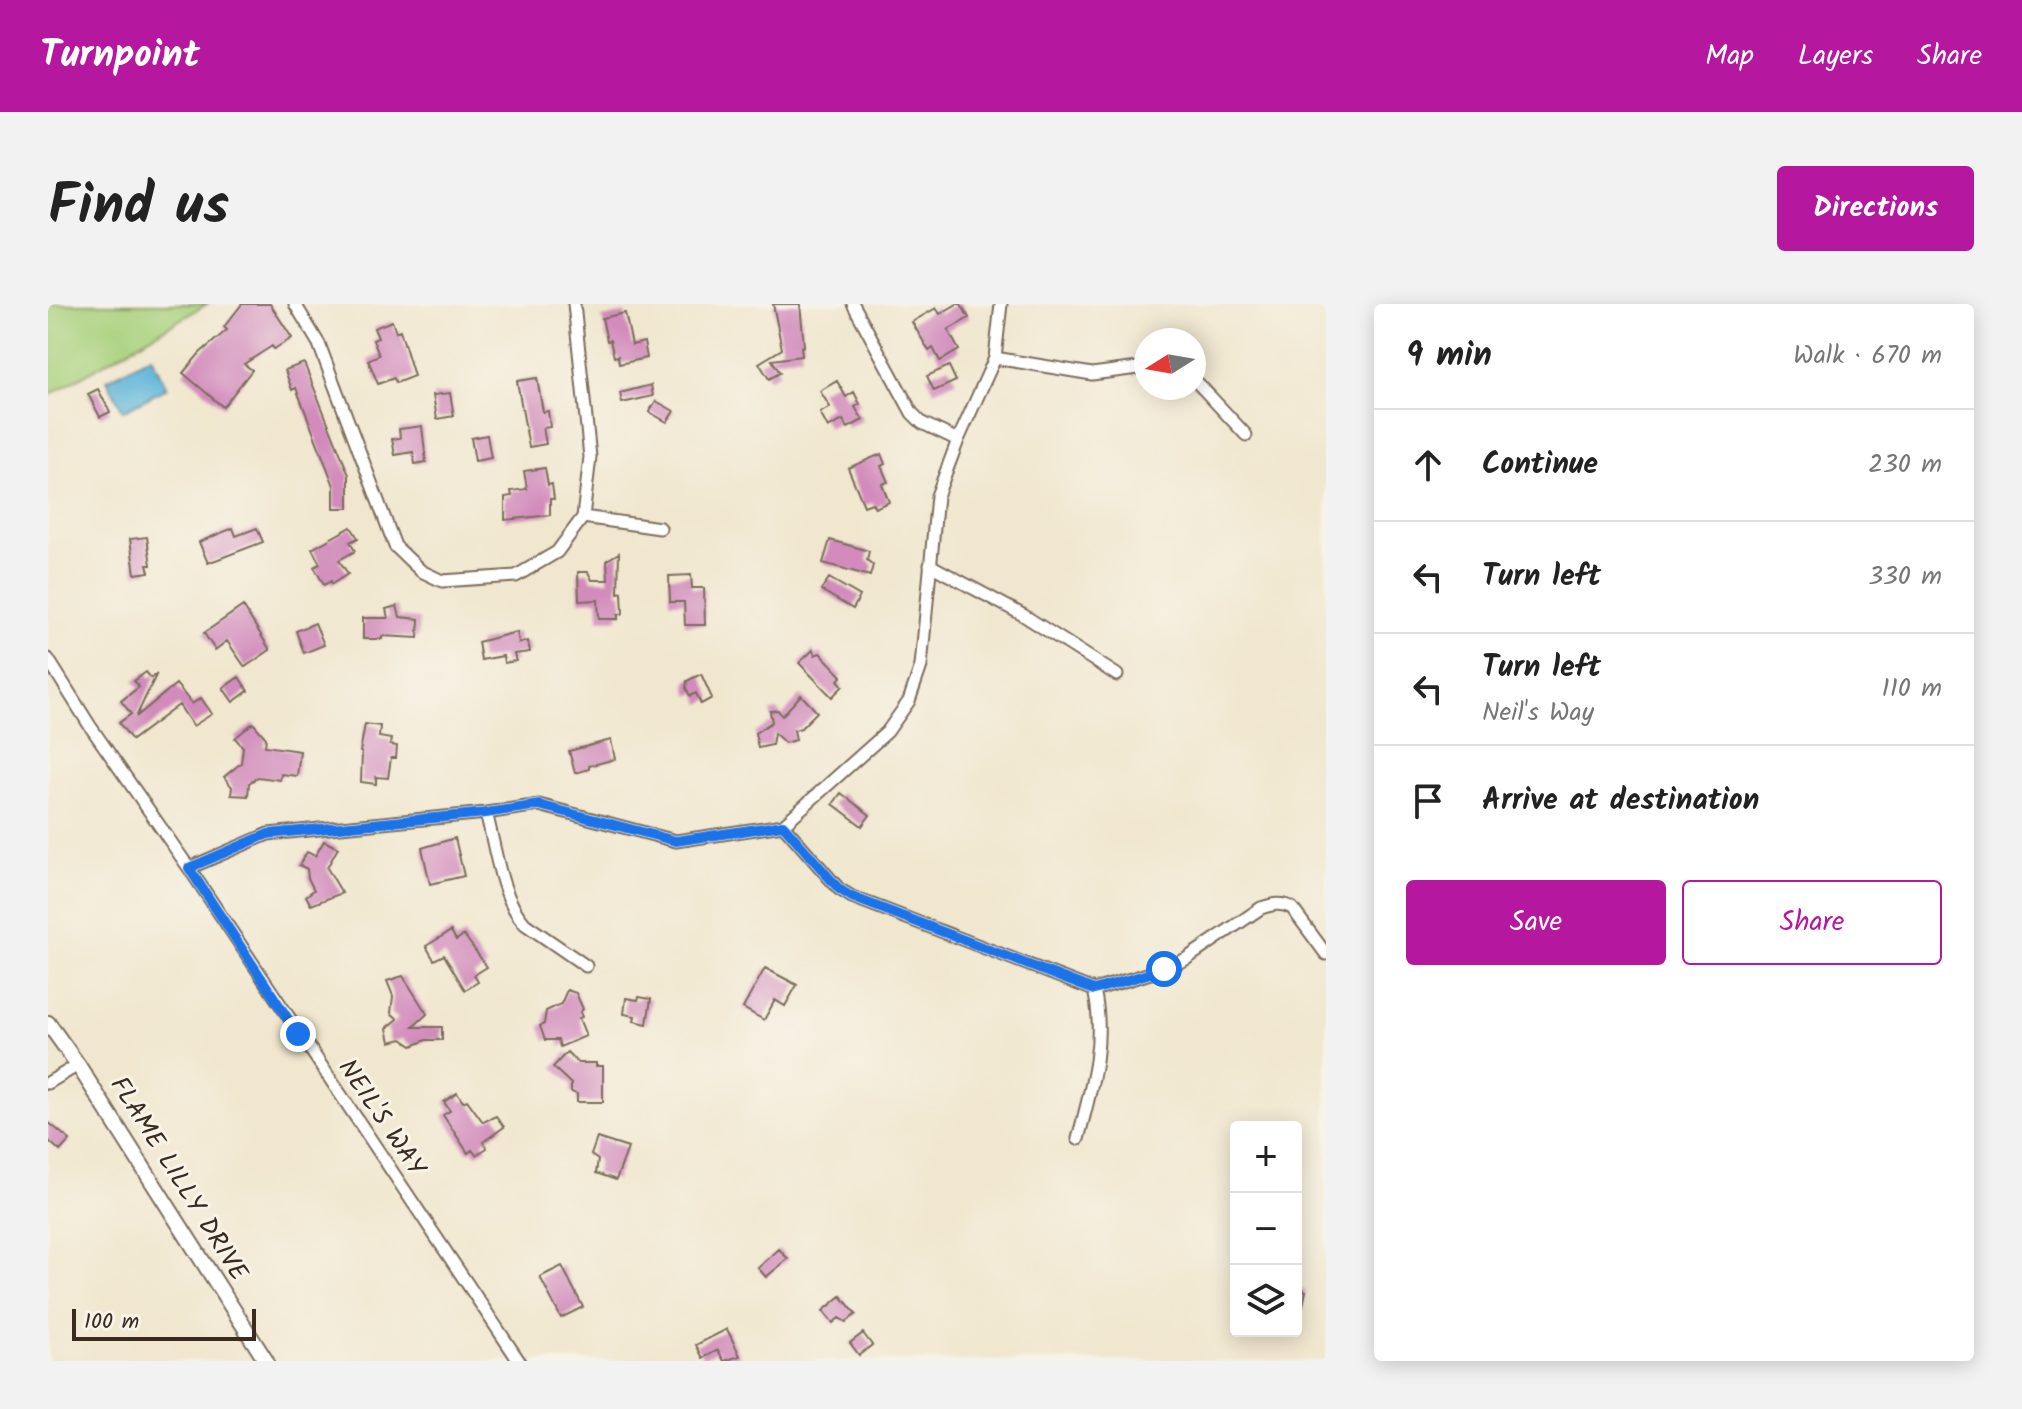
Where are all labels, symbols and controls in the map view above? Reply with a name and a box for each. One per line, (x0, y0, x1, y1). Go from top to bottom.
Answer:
text: Turnpoint (40, 26, 200, 86)
text: Map (1705, 34, 1754, 79)
text: Layers (1798, 34, 1873, 79)
text: Share (1917, 34, 1982, 79)
text: Find us (48, 163, 229, 253)
button: Directions (1777, 166, 1974, 251)
north arrow (1134, 328, 1206, 400)
text: 9 min (1406, 329, 1492, 383)
text: Walk · 670 m (1793, 335, 1942, 377)
text: Continue (1482, 441, 1598, 489)
icon: ahead (1406, 443, 1450, 487)
text: 230 m (1868, 444, 1942, 486)
text: Turn left (1482, 553, 1601, 601)
icon: left (1406, 555, 1450, 599)
text: 330 m (1868, 556, 1942, 598)
text: Turn left (1482, 644, 1601, 692)
icon: left (1406, 667, 1450, 711)
text: 110 m (1882, 668, 1942, 710)
text: Neil's Way (1482, 692, 1594, 734)
text: Arrive at destination (1482, 777, 1759, 825)
icon: arrive (1406, 779, 1450, 823)
button: Save (1406, 880, 1666, 965)
button: Share (1682, 880, 1942, 965)
route start (1146, 951, 1182, 987)
route end (280, 1016, 316, 1052)
street label: NEIL'S WAY (326, 1051, 437, 1186)
street label: FLAME LILLY DRIVE (98, 1068, 258, 1290)
map controls (1230, 1121, 1302, 1337)
button: + (1230, 1121, 1302, 1193)
button: − (1230, 1193, 1302, 1265)
button: layers (1230, 1265, 1302, 1337)
scale bar (72, 1305, 256, 1341)
text: 100 m (84, 1305, 139, 1340)

